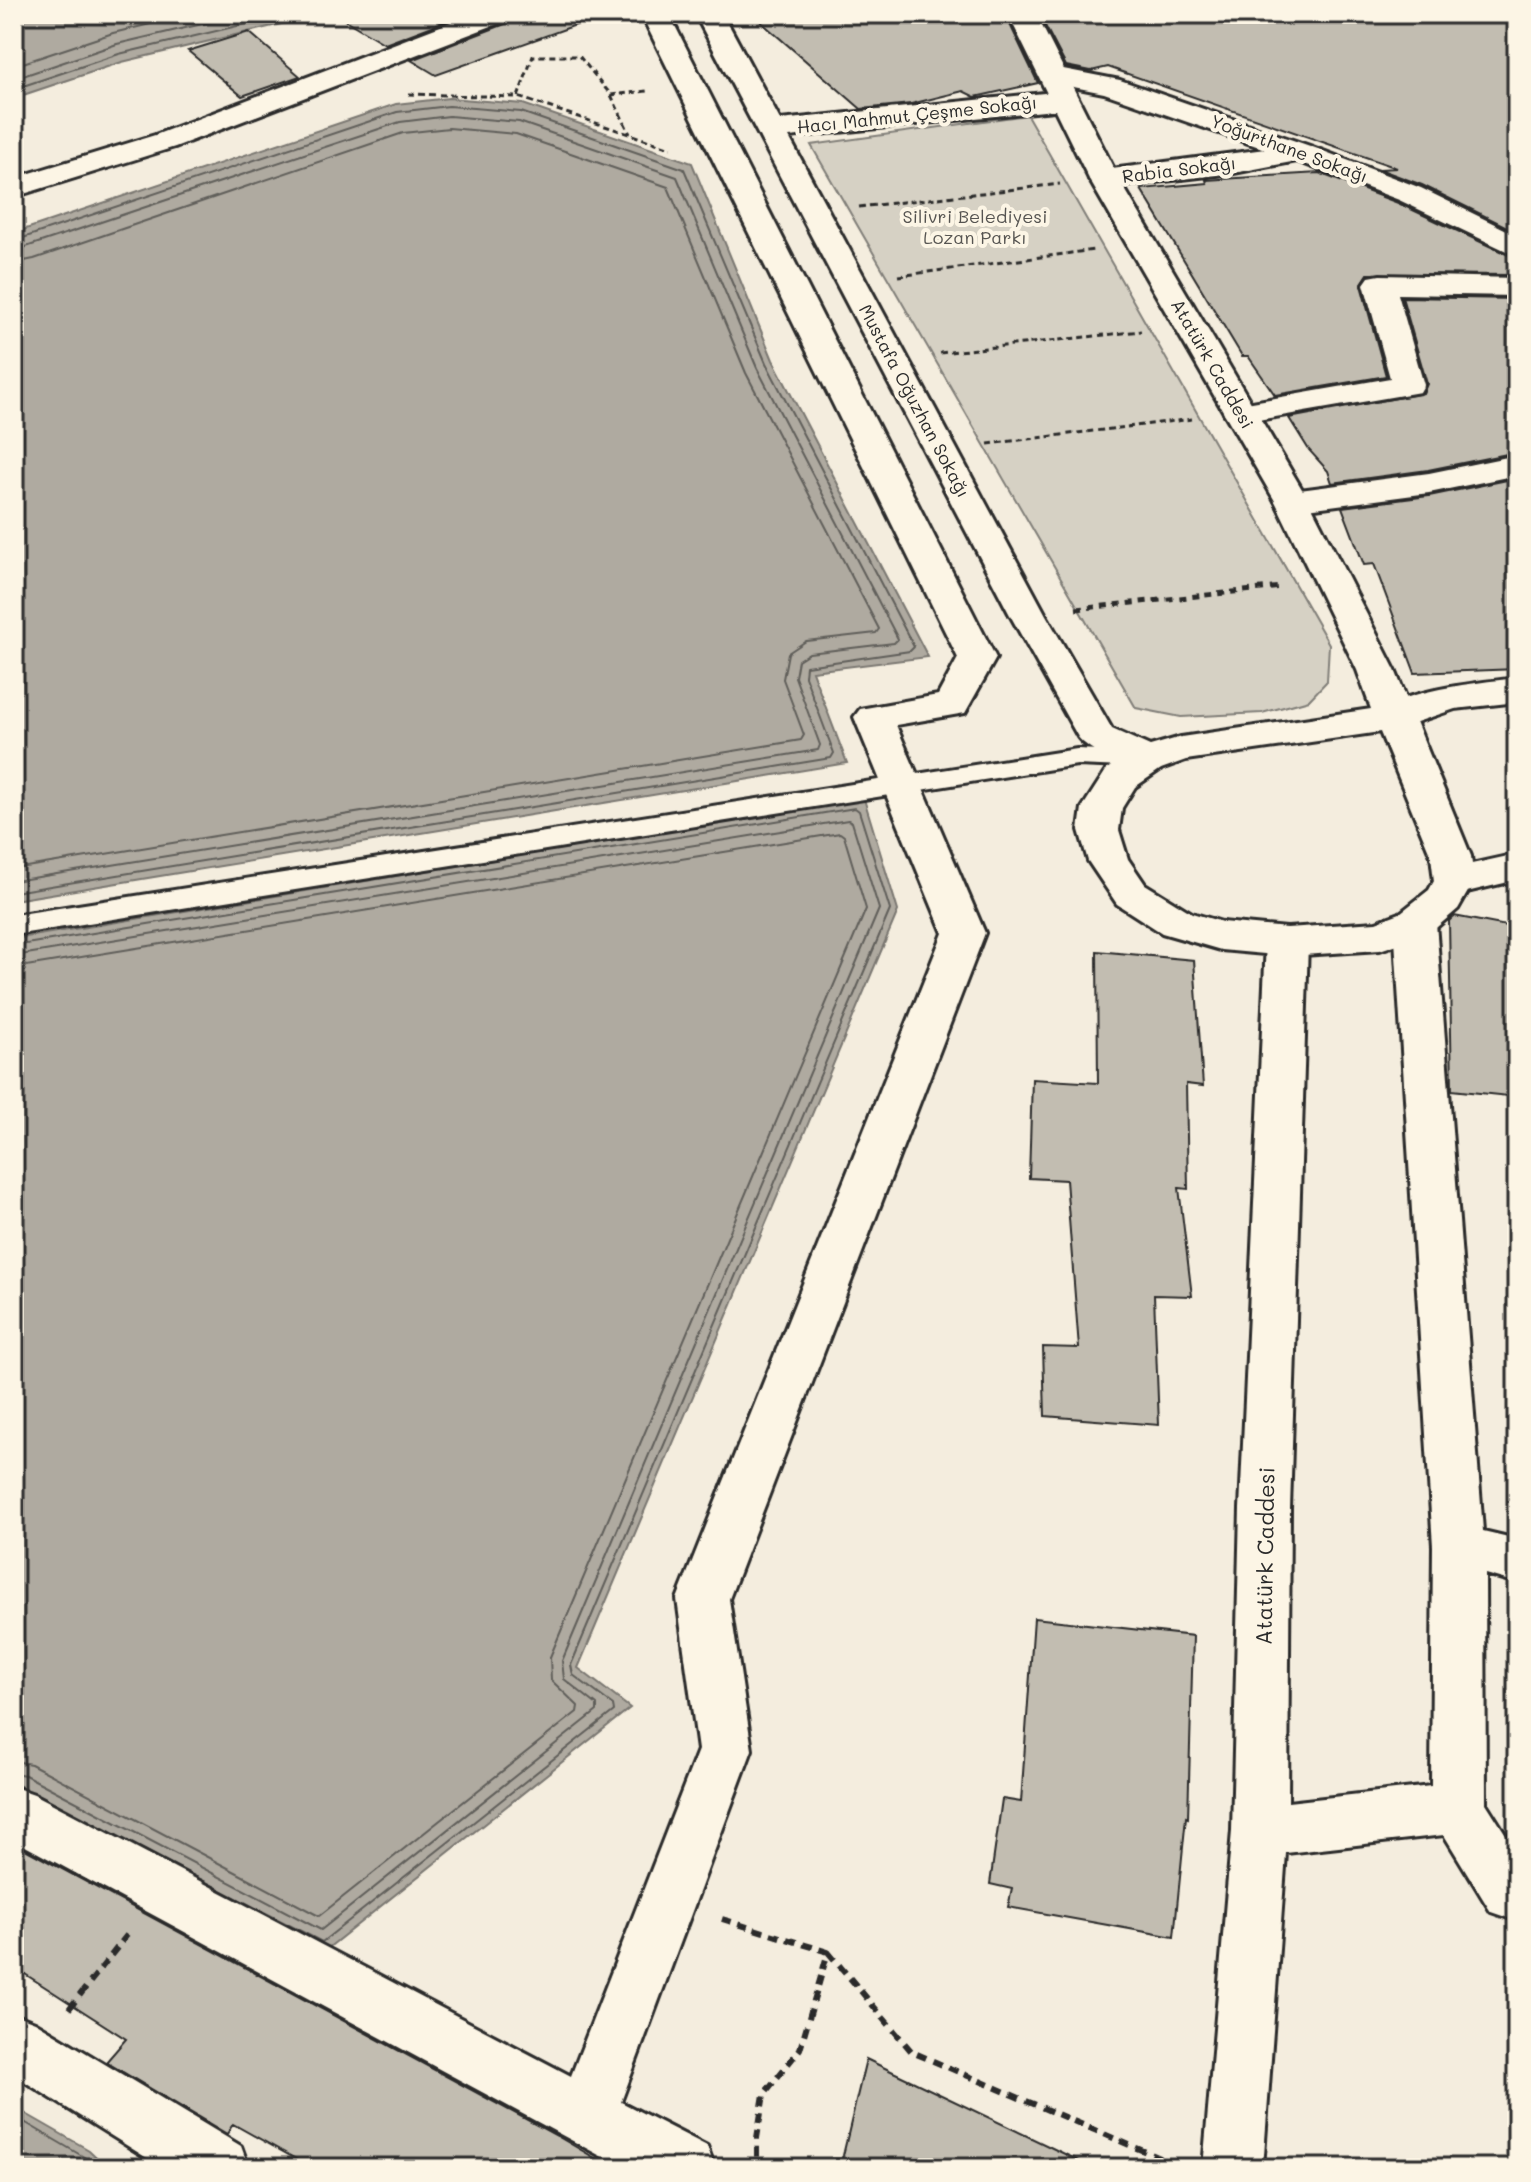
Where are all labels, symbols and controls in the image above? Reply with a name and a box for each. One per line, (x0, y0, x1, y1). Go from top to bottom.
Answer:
street label: Hacı Mahmut Çeşme Sokağı (796, 89, 1038, 139)
street label: Yoğurthane Sokağı (1207, 108, 1371, 188)
street label: Rabia Sokağı (1121, 150, 1237, 188)
park label: Silivri Belediyesi Lozan Parkı (902, 204, 1048, 249)
street label: Atatürk Caddesi (1166, 294, 1260, 433)
street label: Mustafa Oğuzhan Sokağı (854, 300, 976, 501)
street label: Atatürk Caddesi (1248, 1467, 1281, 1645)

